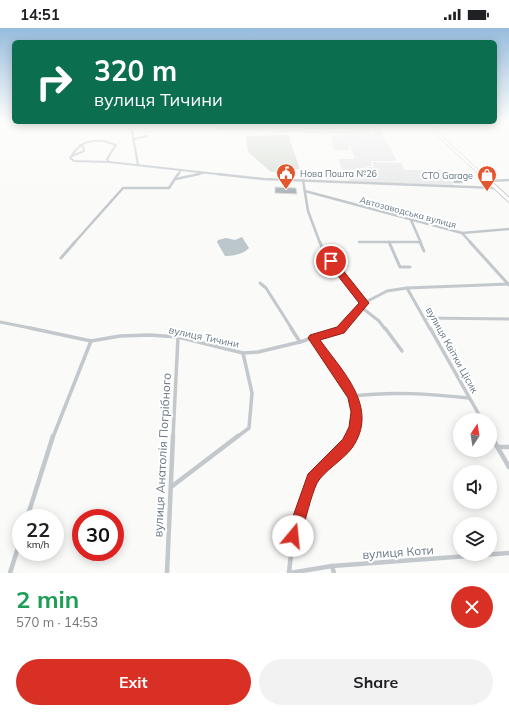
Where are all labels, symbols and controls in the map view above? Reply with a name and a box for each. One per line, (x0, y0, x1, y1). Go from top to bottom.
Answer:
text: 14:51 (20, 5, 60, 24)
text: 320 m (94, 53, 177, 88)
icon: right (28, 56, 80, 108)
text: вулиця Тичини (94, 88, 223, 111)
public building icon: Нова Пошта №26 (275, 162, 297, 190)
shop icon: СТО Garage (476, 164, 498, 192)
place label: Нова Пошта №26 (300, 168, 377, 179)
place label: СТО Garage (422, 170, 473, 181)
street label: Автозаводська вулиця (358, 194, 458, 231)
pin (314, 244, 348, 278)
icon: arrive (320, 250, 342, 272)
street label: вулиця Квітки Цісик (423, 305, 481, 396)
street label: вулиця Тичини (168, 323, 240, 351)
street label: вулиця Анатолія Погрібного (150, 372, 174, 538)
north arrow (453, 413, 497, 457)
map controls (453, 413, 497, 561)
button: sound (453, 465, 497, 509)
speed limit sign: 30 (72, 509, 124, 561)
position arrow (272, 515, 314, 557)
text: 22 (26, 517, 50, 542)
button: layers (453, 517, 497, 561)
text: km/h (27, 538, 49, 551)
street label: вулиця Коти (362, 542, 434, 562)
text: 2 min (16, 584, 79, 614)
button: close (451, 586, 493, 628)
text: 570 m · 14:53 (16, 614, 98, 630)
button: Exit (16, 659, 251, 705)
button: Share (259, 659, 493, 705)

